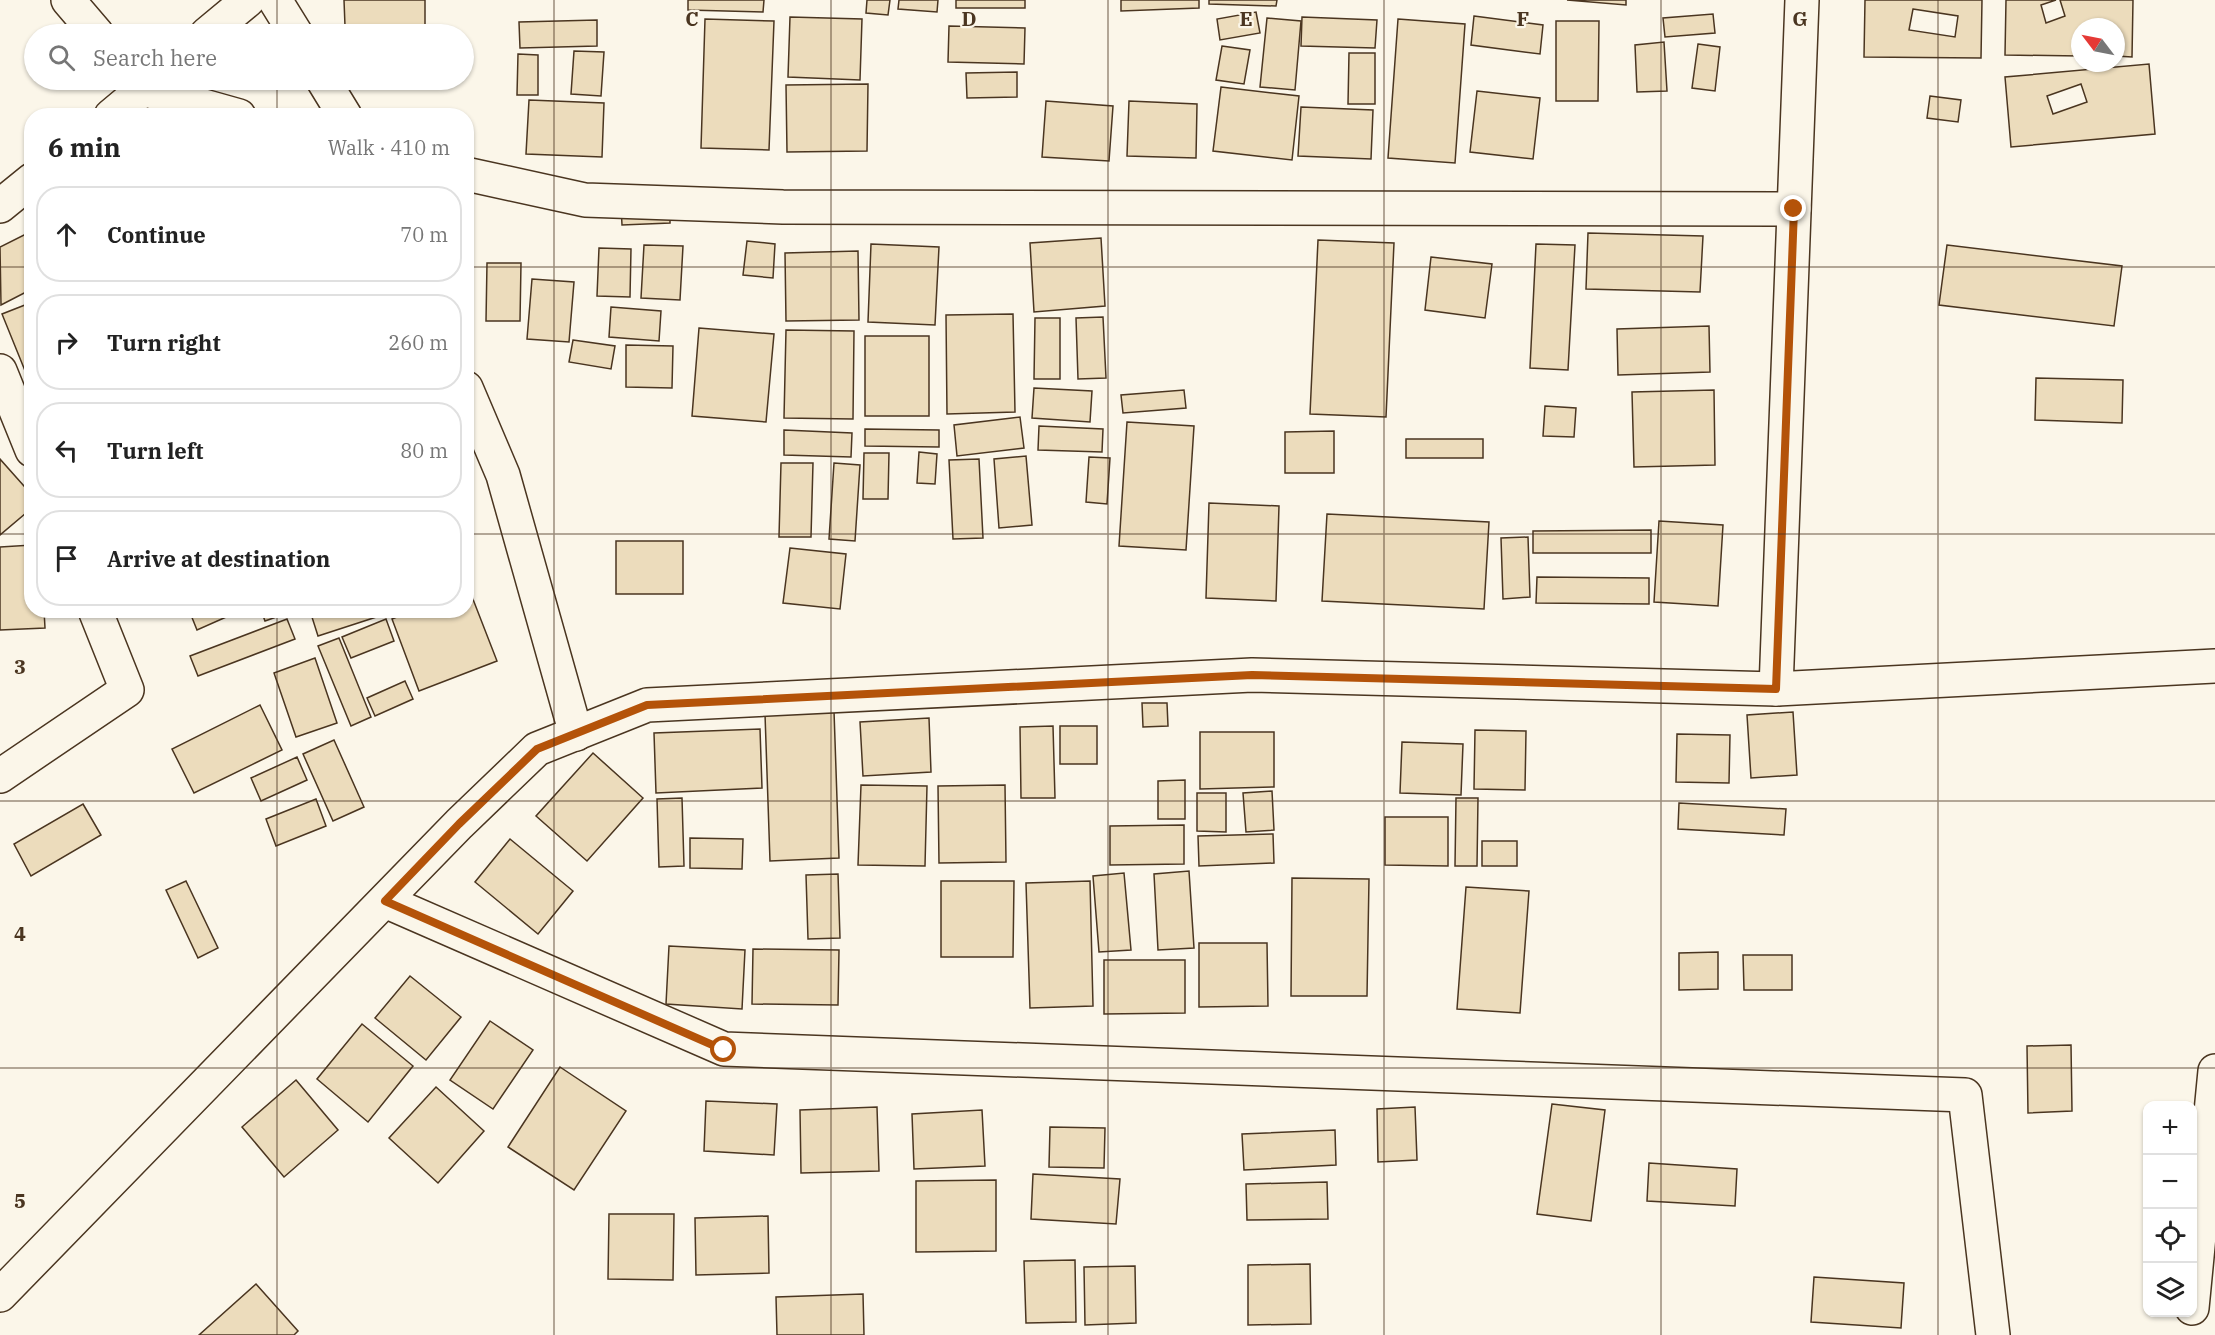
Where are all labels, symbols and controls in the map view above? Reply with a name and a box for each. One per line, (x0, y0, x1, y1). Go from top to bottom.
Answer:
text: C (685, 5, 699, 32)
text: D (961, 5, 977, 32)
text: E (1239, 5, 1253, 32)
text: F (1517, 5, 1529, 32)
text: G (1792, 5, 1808, 32)
north arrow (2071, 18, 2125, 72)
search box (24, 24, 474, 90)
icon: search (45, 41, 78, 74)
text: Search here (93, 43, 217, 72)
text: 6 min (48, 130, 121, 164)
text: Walk · 410 m (328, 134, 450, 161)
route end (1780, 195, 1806, 221)
icon: ahead (50, 218, 83, 251)
text: Continue (107, 220, 206, 249)
text: 70 m (400, 221, 448, 248)
icon: right (50, 326, 83, 359)
text: Turn right (107, 328, 221, 357)
text: 260 m (388, 329, 448, 356)
icon: left (50, 434, 83, 467)
text: Turn left (107, 436, 203, 465)
text: 80 m (400, 437, 448, 464)
icon: arrive (50, 542, 83, 575)
text: Arrive at destination (107, 544, 330, 573)
text: 3 (14, 653, 26, 680)
text: 4 (14, 920, 26, 947)
route start (710, 1036, 736, 1062)
map controls (2143, 1101, 2197, 1317)
button: + (2143, 1101, 2197, 1155)
button: − (2143, 1155, 2197, 1209)
text: 5 (14, 1187, 26, 1214)
button: locate (2143, 1209, 2197, 1263)
button: layers (2143, 1263, 2197, 1317)

